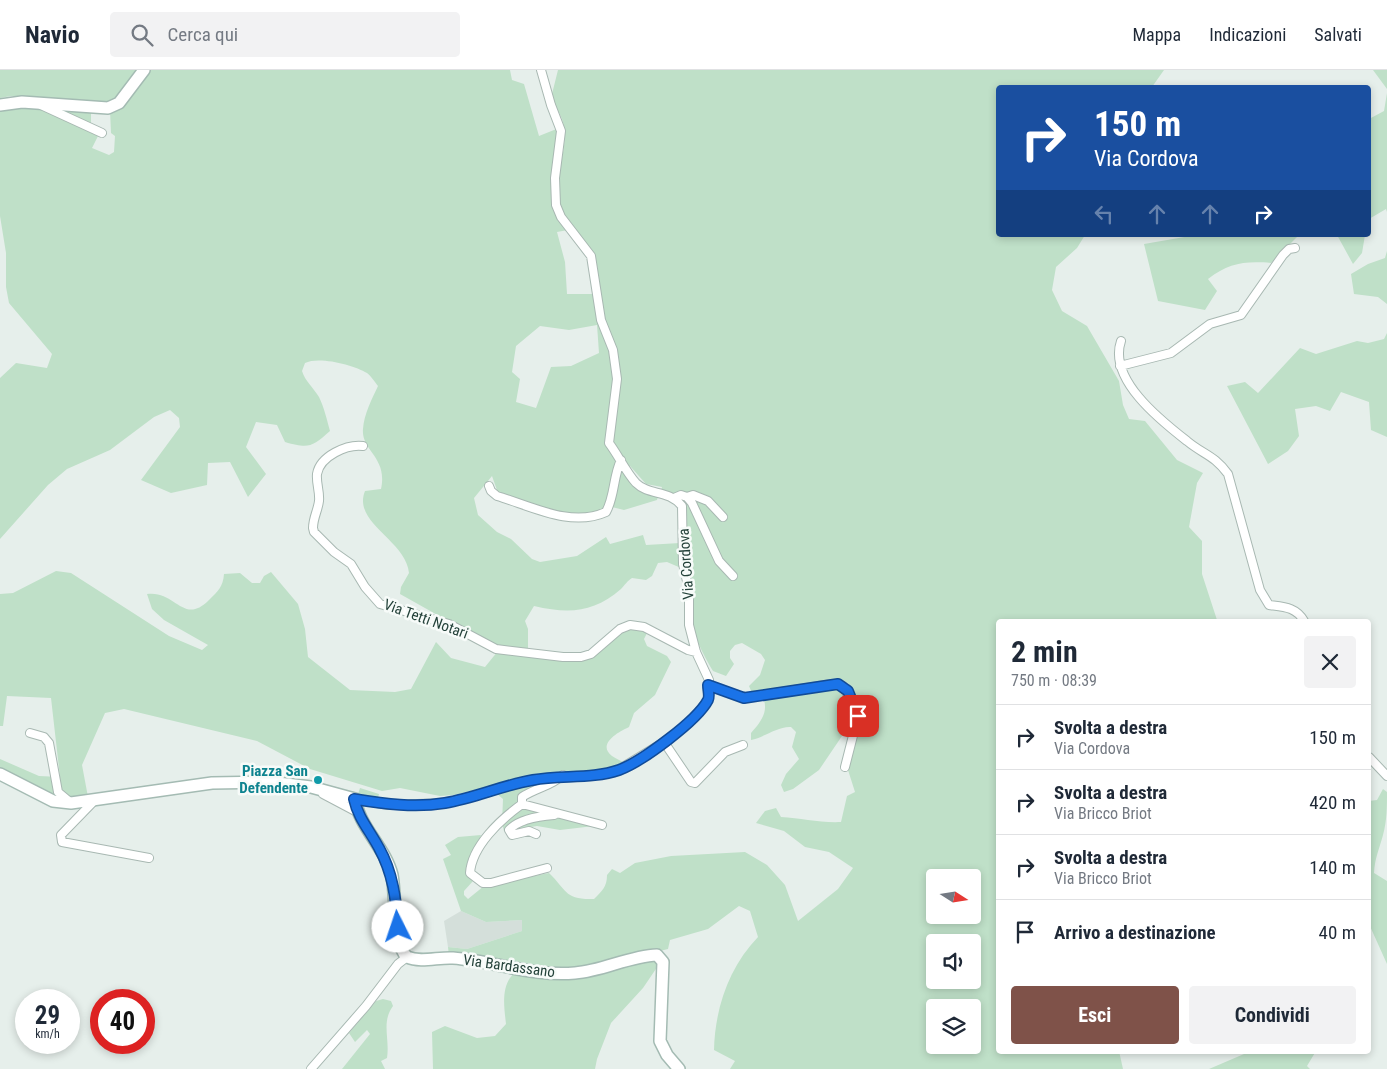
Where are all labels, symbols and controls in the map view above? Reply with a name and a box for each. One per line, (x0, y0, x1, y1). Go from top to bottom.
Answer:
search box (110, 12, 460, 57)
text: Navio (25, 21, 80, 49)
icon: search (128, 21, 156, 49)
text: Cerca qui (168, 23, 238, 46)
text: Mappa (1133, 24, 1181, 45)
text: Indicazioni (1209, 24, 1286, 45)
text: Salvati (1314, 24, 1362, 45)
text: 150 m (1094, 104, 1181, 145)
icon: right (1011, 105, 1076, 170)
text: Via Cordova (1094, 146, 1199, 171)
icon: left (1090, 200, 1118, 228)
icon: ahead (1143, 200, 1171, 228)
icon: ahead (1196, 200, 1224, 228)
icon: right (1249, 200, 1277, 228)
street label: Via Cordova (675, 528, 697, 600)
street label: Via Tetti Notari (381, 595, 471, 643)
text: 2 min (1011, 634, 1078, 669)
button: close (1304, 636, 1356, 688)
text: 750 m · 08:39 (1011, 671, 1097, 690)
pin (837, 695, 879, 737)
icon: arrive (844, 702, 872, 730)
text: Svolta a destra (1054, 716, 1167, 739)
icon: right (1011, 723, 1039, 751)
text: 150 m (1309, 726, 1356, 749)
text: Via Cordova (1054, 739, 1130, 758)
place label: Piazza San Defendente (239, 762, 308, 797)
marker: Piazza San Defendente (312, 774, 324, 786)
text: Svolta a destra (1054, 781, 1167, 804)
icon: right (1011, 788, 1039, 816)
text: 420 m (1309, 791, 1356, 814)
text: Via Bricco Briot (1054, 804, 1152, 823)
text: Svolta a destra (1054, 846, 1167, 869)
icon: right (1011, 853, 1039, 881)
text: 140 m (1309, 856, 1356, 879)
north arrow (926, 869, 981, 924)
map controls (926, 869, 981, 1054)
text: Via Bricco Briot (1054, 869, 1152, 888)
position arrow (371, 900, 423, 952)
icon: arrive (1011, 918, 1039, 946)
text: Arrivo a destinazione (1054, 921, 1216, 944)
text: 40 m (1319, 921, 1356, 944)
button: sound (926, 934, 981, 989)
street label: Via Bardassano (462, 951, 556, 981)
button: Esci (1011, 986, 1179, 1044)
button: Condividi (1189, 986, 1356, 1044)
speed limit sign: 40 (90, 989, 155, 1054)
button: layers (926, 999, 981, 1054)
text: 29 (35, 1001, 60, 1030)
text: km/h (35, 1027, 60, 1041)

